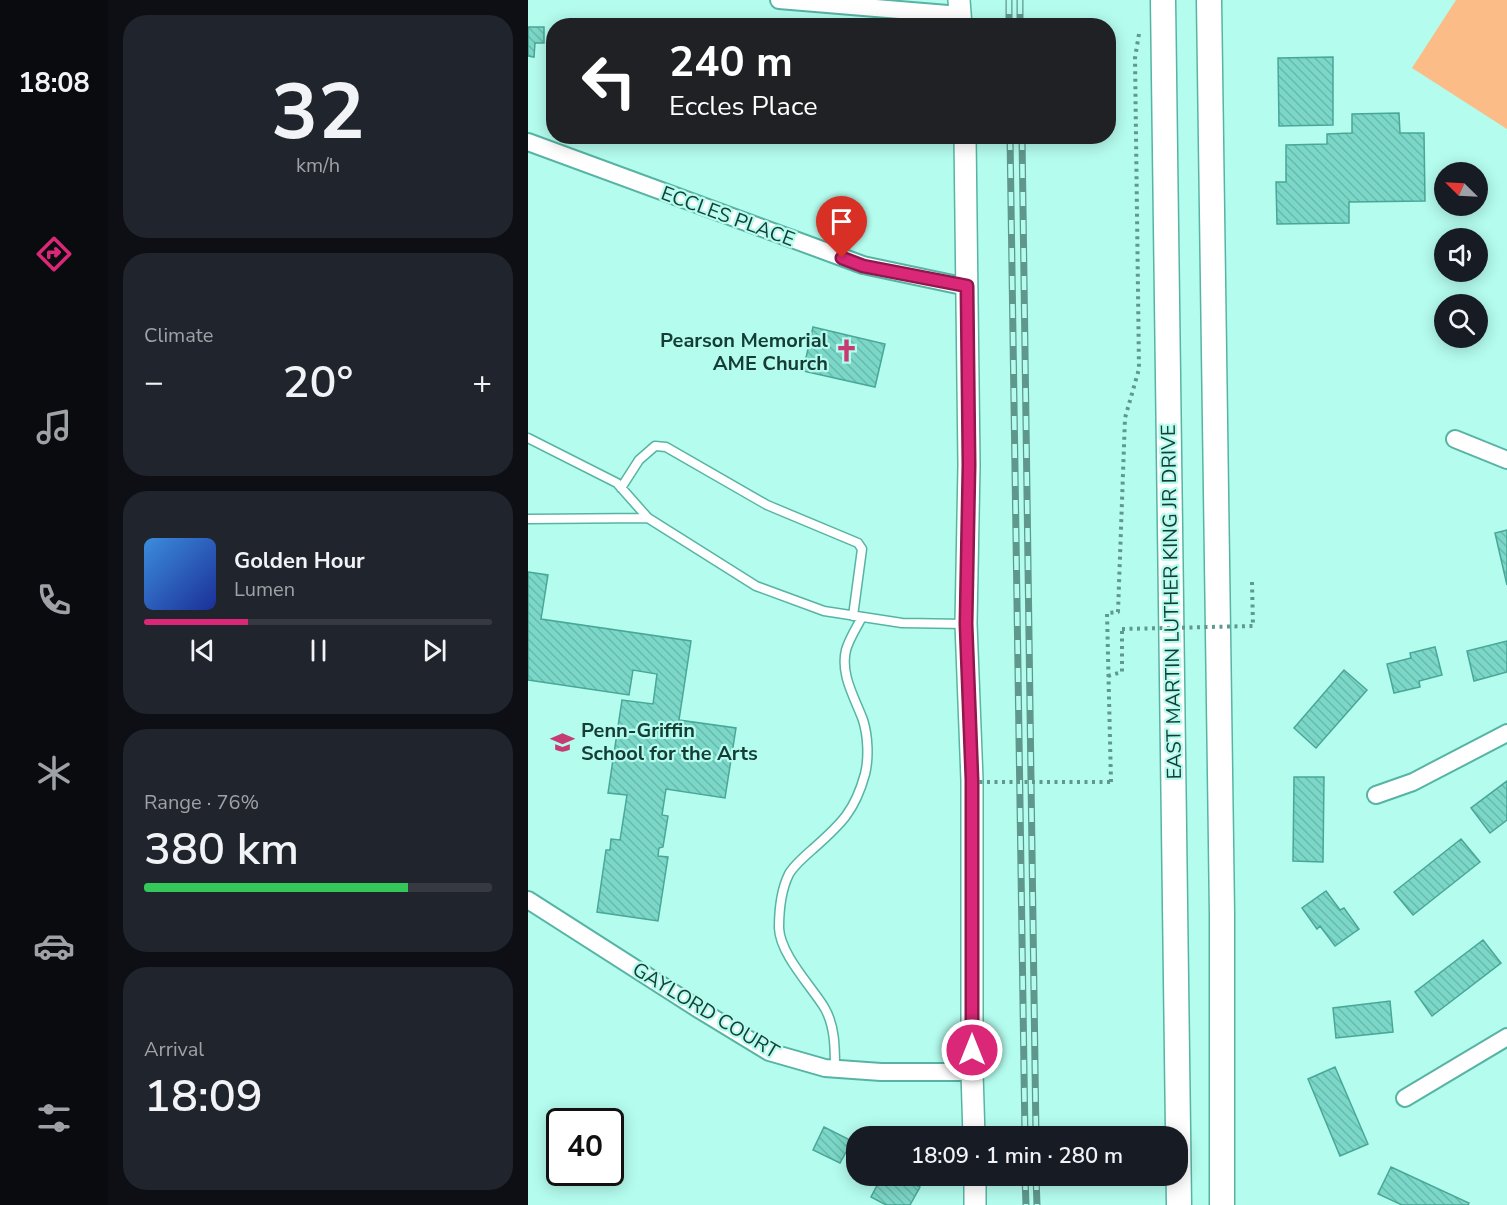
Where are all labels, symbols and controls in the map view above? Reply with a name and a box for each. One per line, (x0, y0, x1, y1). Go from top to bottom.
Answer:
text: 240 m (669, 34, 793, 91)
icon: left (570, 42, 648, 120)
text: 32 (271, 59, 365, 166)
text: 18:08 (18, 65, 90, 102)
text: Eccles Place (669, 88, 818, 125)
text: km/h (296, 152, 340, 179)
north arrow (1434, 162, 1488, 216)
map controls (1434, 162, 1488, 348)
street label: ECCLES PLACE (657, 180, 798, 253)
pin (816, 196, 867, 258)
icon: arrive (825, 205, 858, 238)
button: sound (1434, 228, 1488, 282)
icon: directions (33, 233, 75, 275)
button: search (1434, 294, 1488, 348)
text: Climate (144, 322, 213, 349)
place label: Pearson Memorial AME Church (660, 327, 829, 377)
church icon: Pearson Memorial AME Church (833, 338, 859, 364)
text: 20° (283, 352, 353, 413)
text: − (144, 360, 164, 405)
text: + (472, 360, 492, 405)
icon: music (33, 406, 75, 448)
street label: EAST MARTIN LUTHER KING JR DRIVE (1155, 424, 1188, 780)
text: Golden Hour (234, 546, 365, 576)
text: Lumen (234, 576, 295, 603)
icon: phone (33, 579, 75, 621)
icon: previous (186, 634, 219, 667)
icon: pause (302, 634, 335, 667)
icon: next (418, 634, 451, 667)
place label: Penn-Griffin School for the Arts (581, 717, 758, 767)
school or university icon: Penn-Griffin School for the Arts (550, 729, 576, 755)
icon: climate (33, 752, 75, 794)
text: Range · 76% (144, 789, 259, 816)
text: 380 km (144, 819, 299, 880)
icon: car (33, 925, 75, 967)
street label: GAYLORD COURT (627, 956, 784, 1065)
position arrow (940, 1018, 1004, 1082)
text: Arrival (144, 1036, 204, 1063)
text: 18:09 (144, 1066, 263, 1127)
icon: filters (33, 1097, 75, 1139)
speed limit sign: 40 (546, 1108, 624, 1186)
text: 18:09 · 1 min · 280 m (911, 1141, 1123, 1171)

